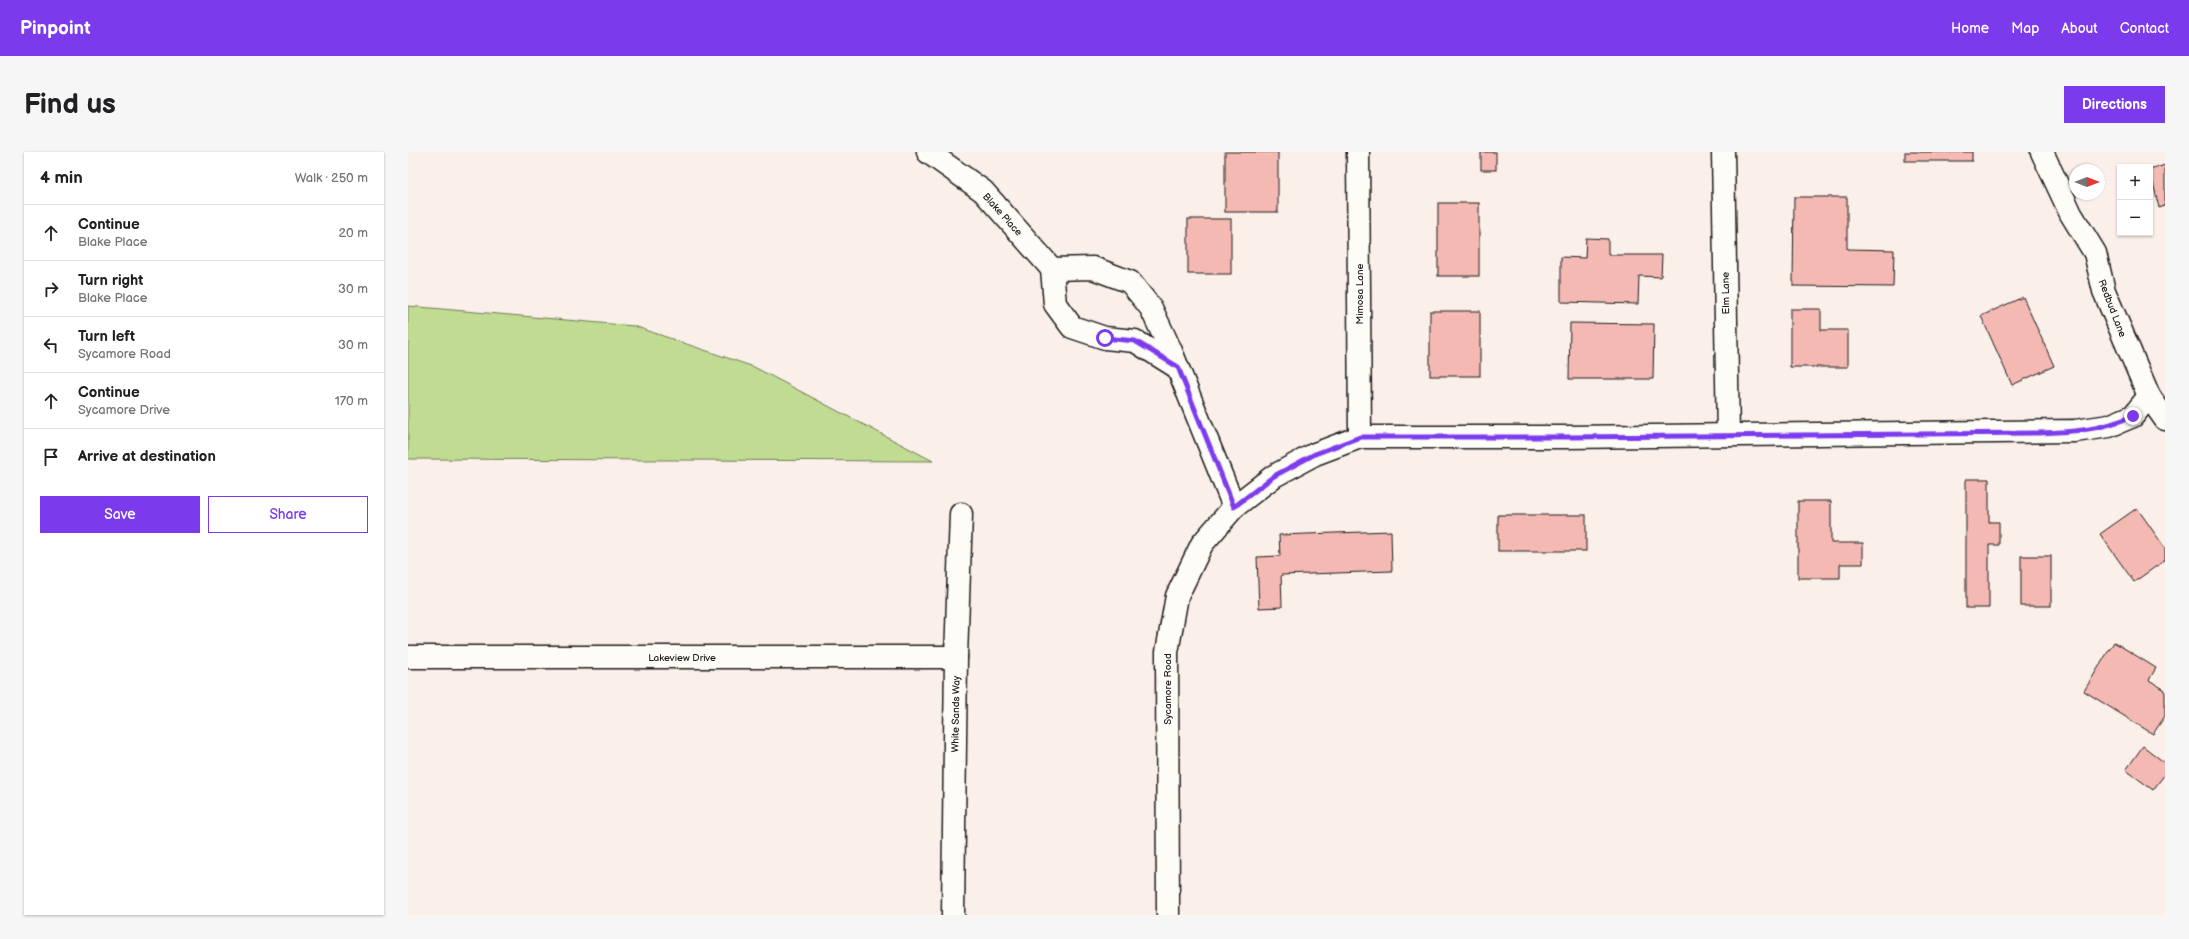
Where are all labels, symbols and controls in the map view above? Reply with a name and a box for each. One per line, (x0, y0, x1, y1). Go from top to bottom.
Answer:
text: Pinpoint (20, 17, 91, 40)
text: Home (1951, 20, 1989, 37)
text: Map (2011, 20, 2039, 37)
text: About (2061, 20, 2098, 37)
text: Contact (2120, 20, 2169, 37)
button: Directions (2064, 86, 2165, 123)
text: Find us (24, 88, 116, 121)
north arrow (2069, 164, 2105, 200)
map controls (2117, 164, 2153, 236)
button: + (2117, 164, 2153, 200)
text: 4 min (40, 168, 83, 188)
text: Walk · 250 m (295, 170, 368, 186)
street label: Blake Place (980, 191, 1025, 239)
button: − (2117, 200, 2153, 236)
text: Continue (78, 215, 140, 234)
icon: ahead (40, 222, 62, 244)
text: 20 m (338, 225, 368, 241)
text: Blake Place (78, 234, 147, 250)
street label: Mimosa Lane (1354, 263, 1366, 324)
text: Turn right (78, 271, 143, 290)
street label: Elm Lane (1720, 272, 1732, 314)
icon: right (40, 278, 62, 300)
street label: Redbud Lane (2096, 278, 2129, 339)
text: 30 m (338, 281, 368, 297)
text: Blake Place (78, 290, 147, 306)
text: Turn left (78, 327, 135, 346)
route start (1096, 329, 1114, 347)
icon: left (40, 334, 62, 356)
text: 30 m (338, 337, 368, 353)
text: Sycamore Road (78, 346, 171, 362)
text: Continue (78, 383, 140, 402)
icon: ahead (40, 390, 62, 412)
text: 170 m (335, 393, 368, 409)
text: Sycamore Drive (78, 402, 170, 418)
route end (2124, 407, 2142, 425)
icon: arrive (40, 446, 62, 468)
text: Arrive at destination (78, 447, 216, 466)
button: Save (40, 496, 200, 533)
button: Share (208, 496, 368, 533)
street label: Lakeview Drive (648, 652, 716, 664)
street label: Sycamore Road (1162, 653, 1174, 725)
street label: White Sands Way (949, 675, 963, 753)

